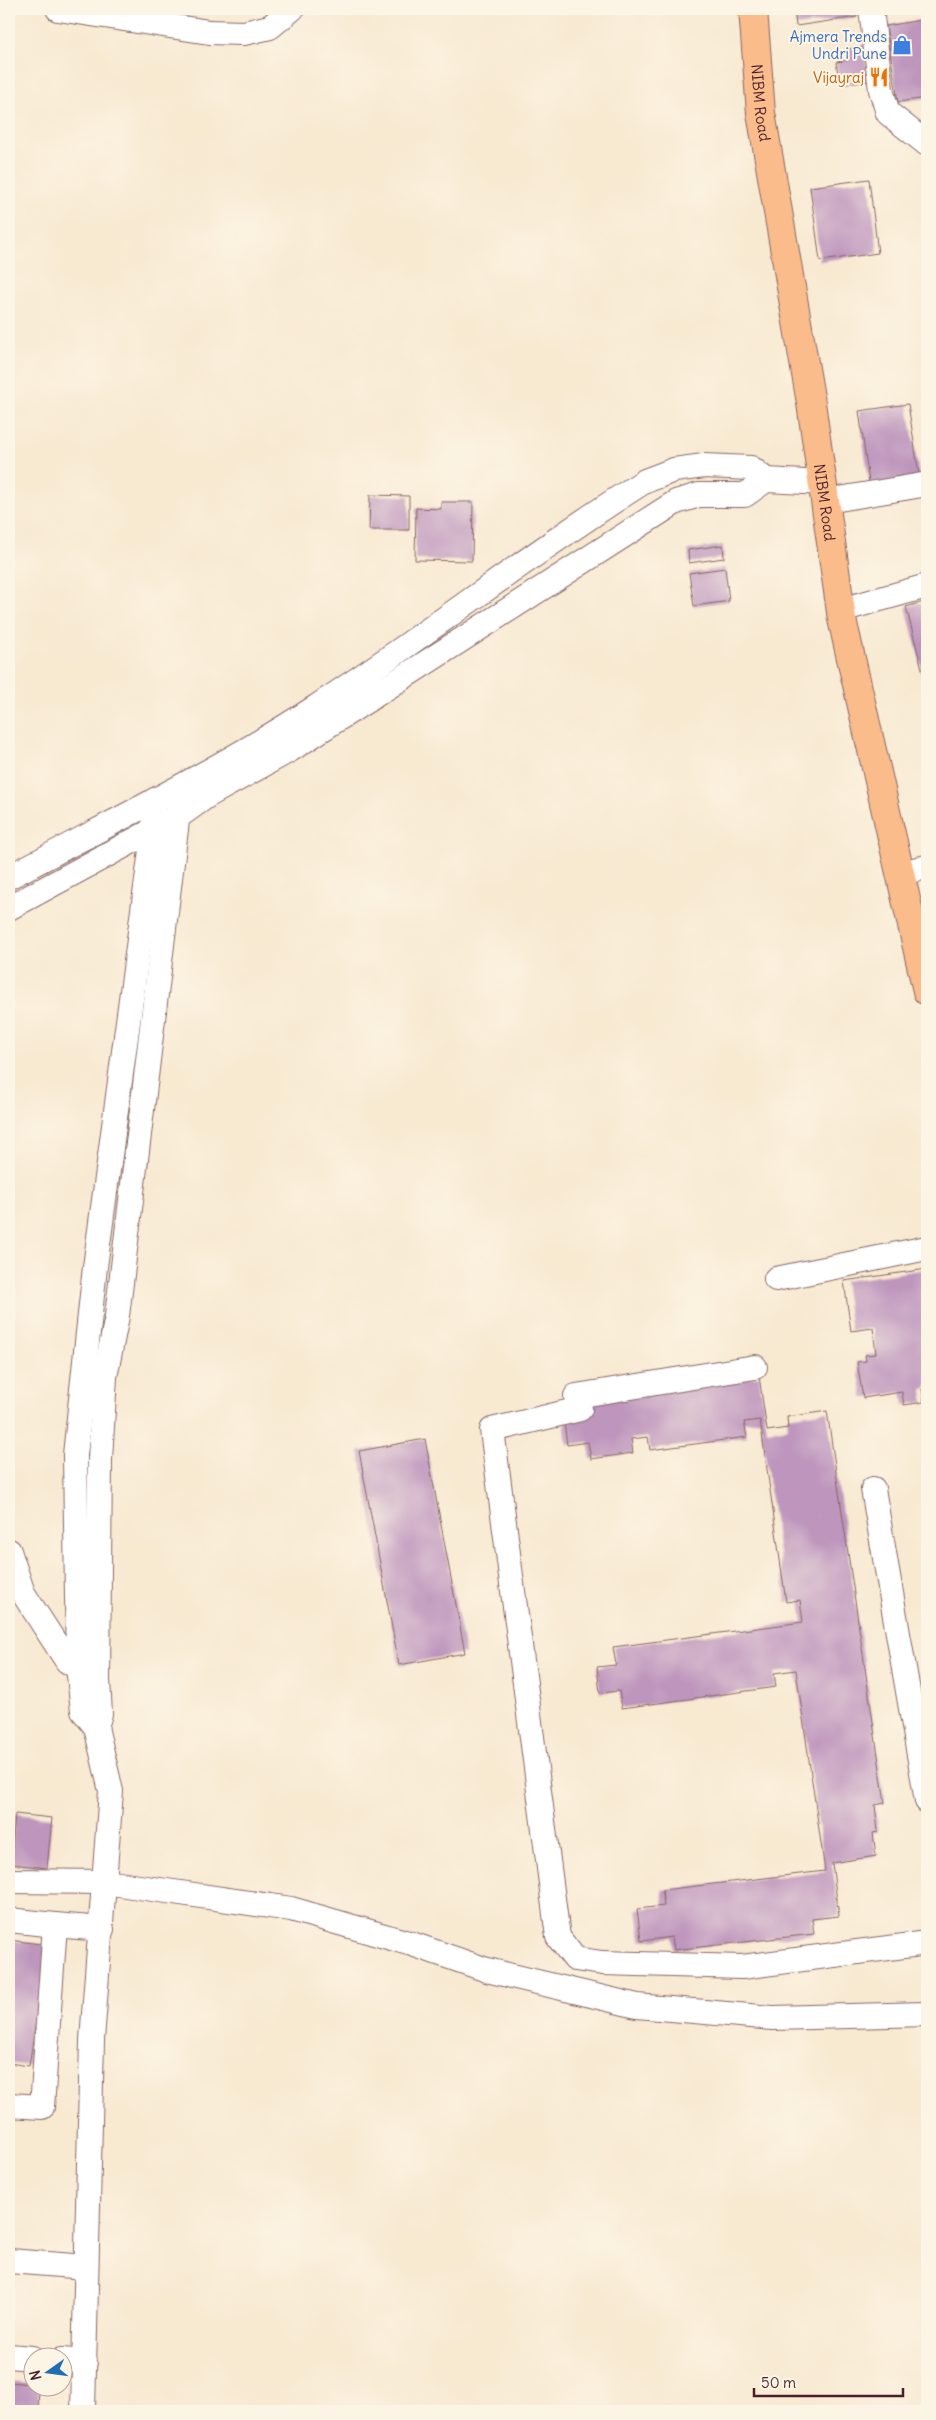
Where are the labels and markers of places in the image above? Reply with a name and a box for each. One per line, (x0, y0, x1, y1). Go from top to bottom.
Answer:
place label: Ajmera Trends Undri Pune (790, 27, 887, 63)
shop icon: Ajmera Trends Undri Pune (891, 34, 913, 56)
restaurant icon: Vijayraj (868, 66, 890, 88)
place label: Vijayraj (813, 68, 864, 87)

